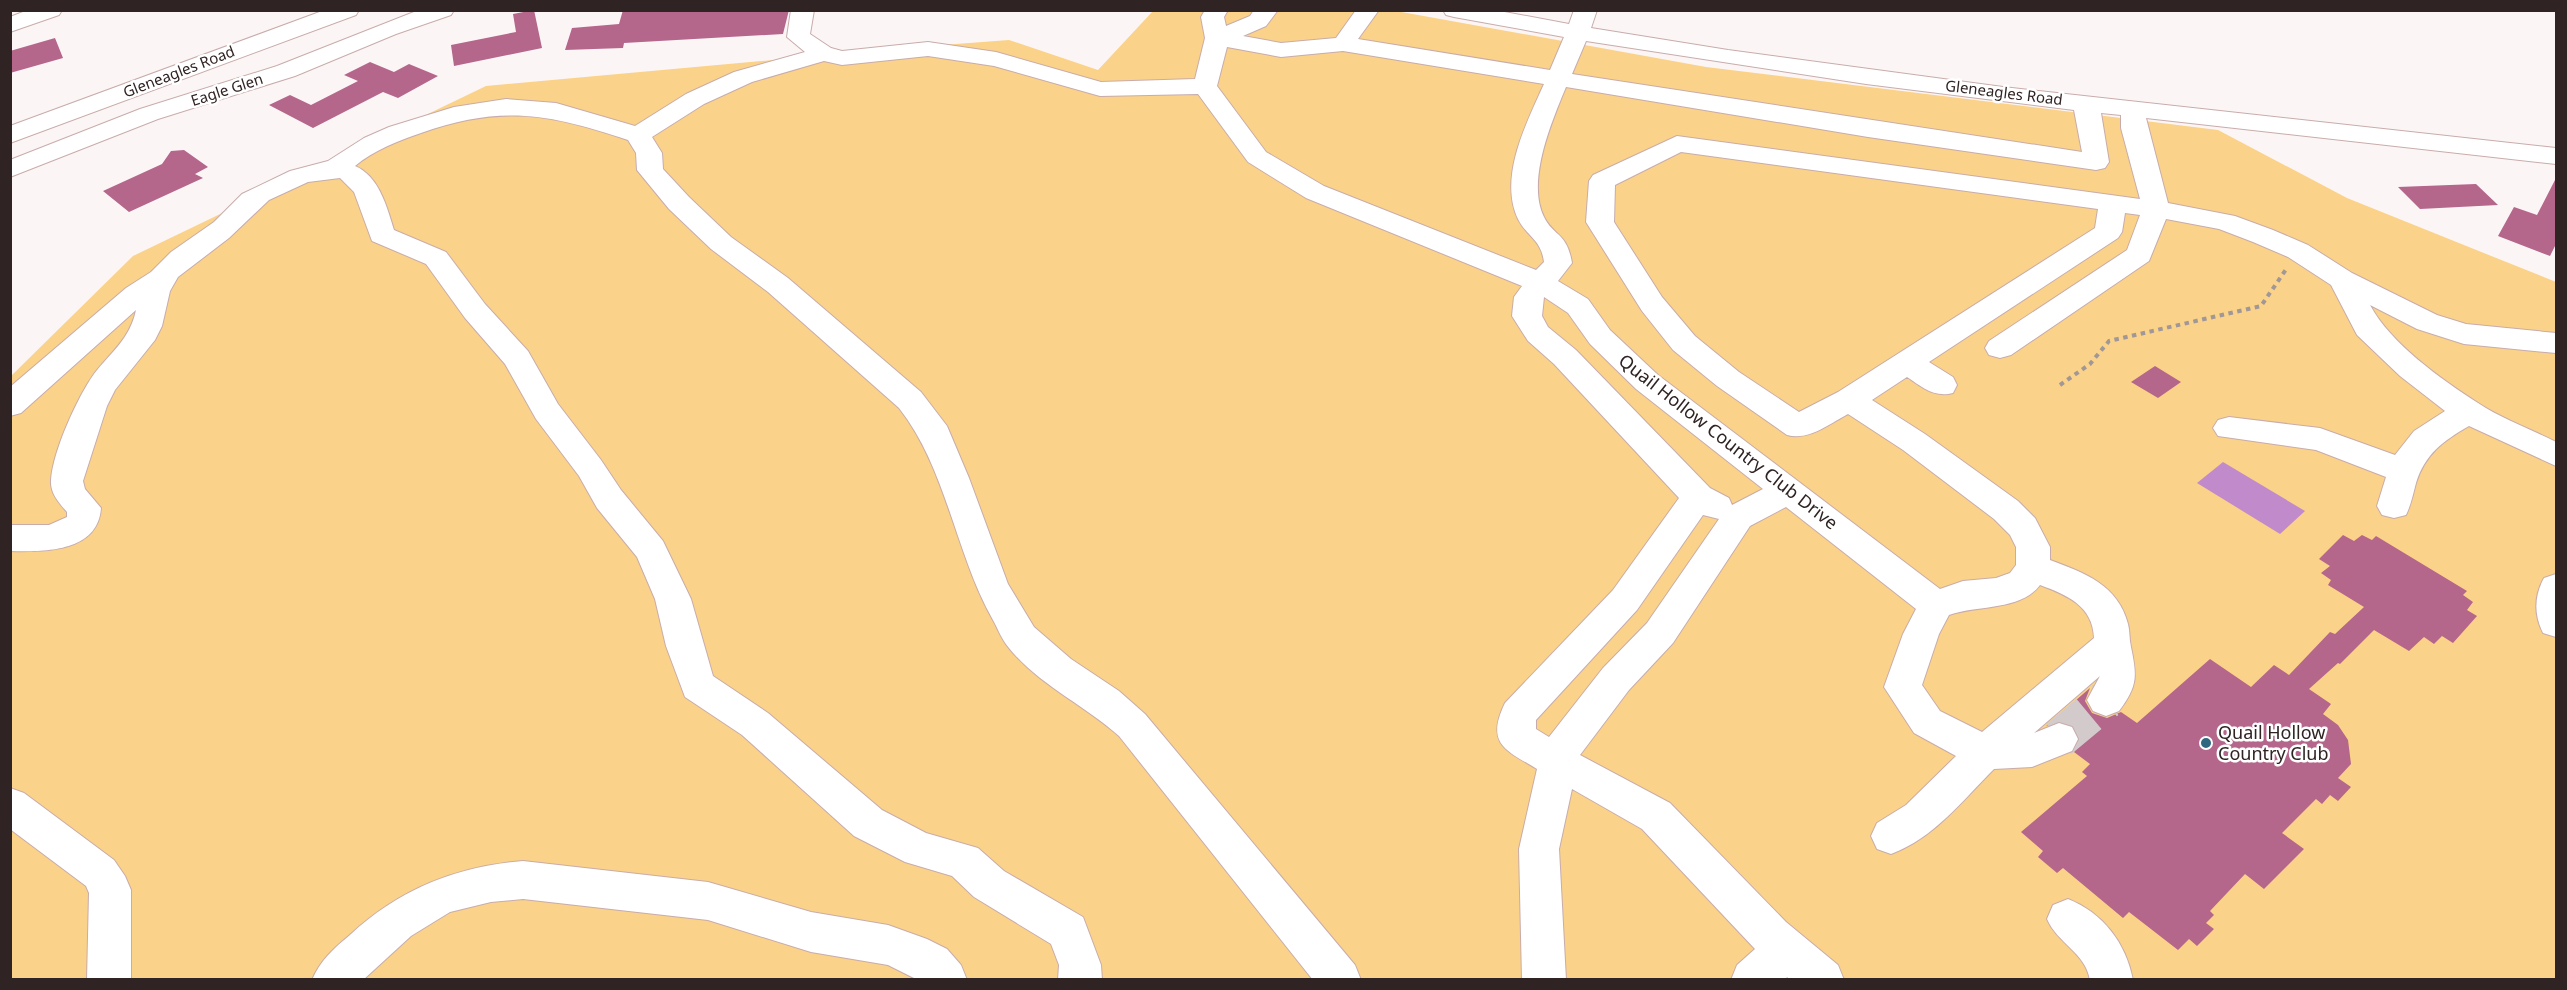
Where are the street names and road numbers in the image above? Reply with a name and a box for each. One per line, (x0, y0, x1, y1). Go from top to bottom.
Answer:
street label: Gleneagles Road (120, 41, 237, 102)
street label: Eagle Glen (188, 68, 265, 110)
street label: Gleneagles Road (1944, 75, 2064, 109)
street label: Quail Hollow Country Club Drive (1614, 348, 1843, 534)

